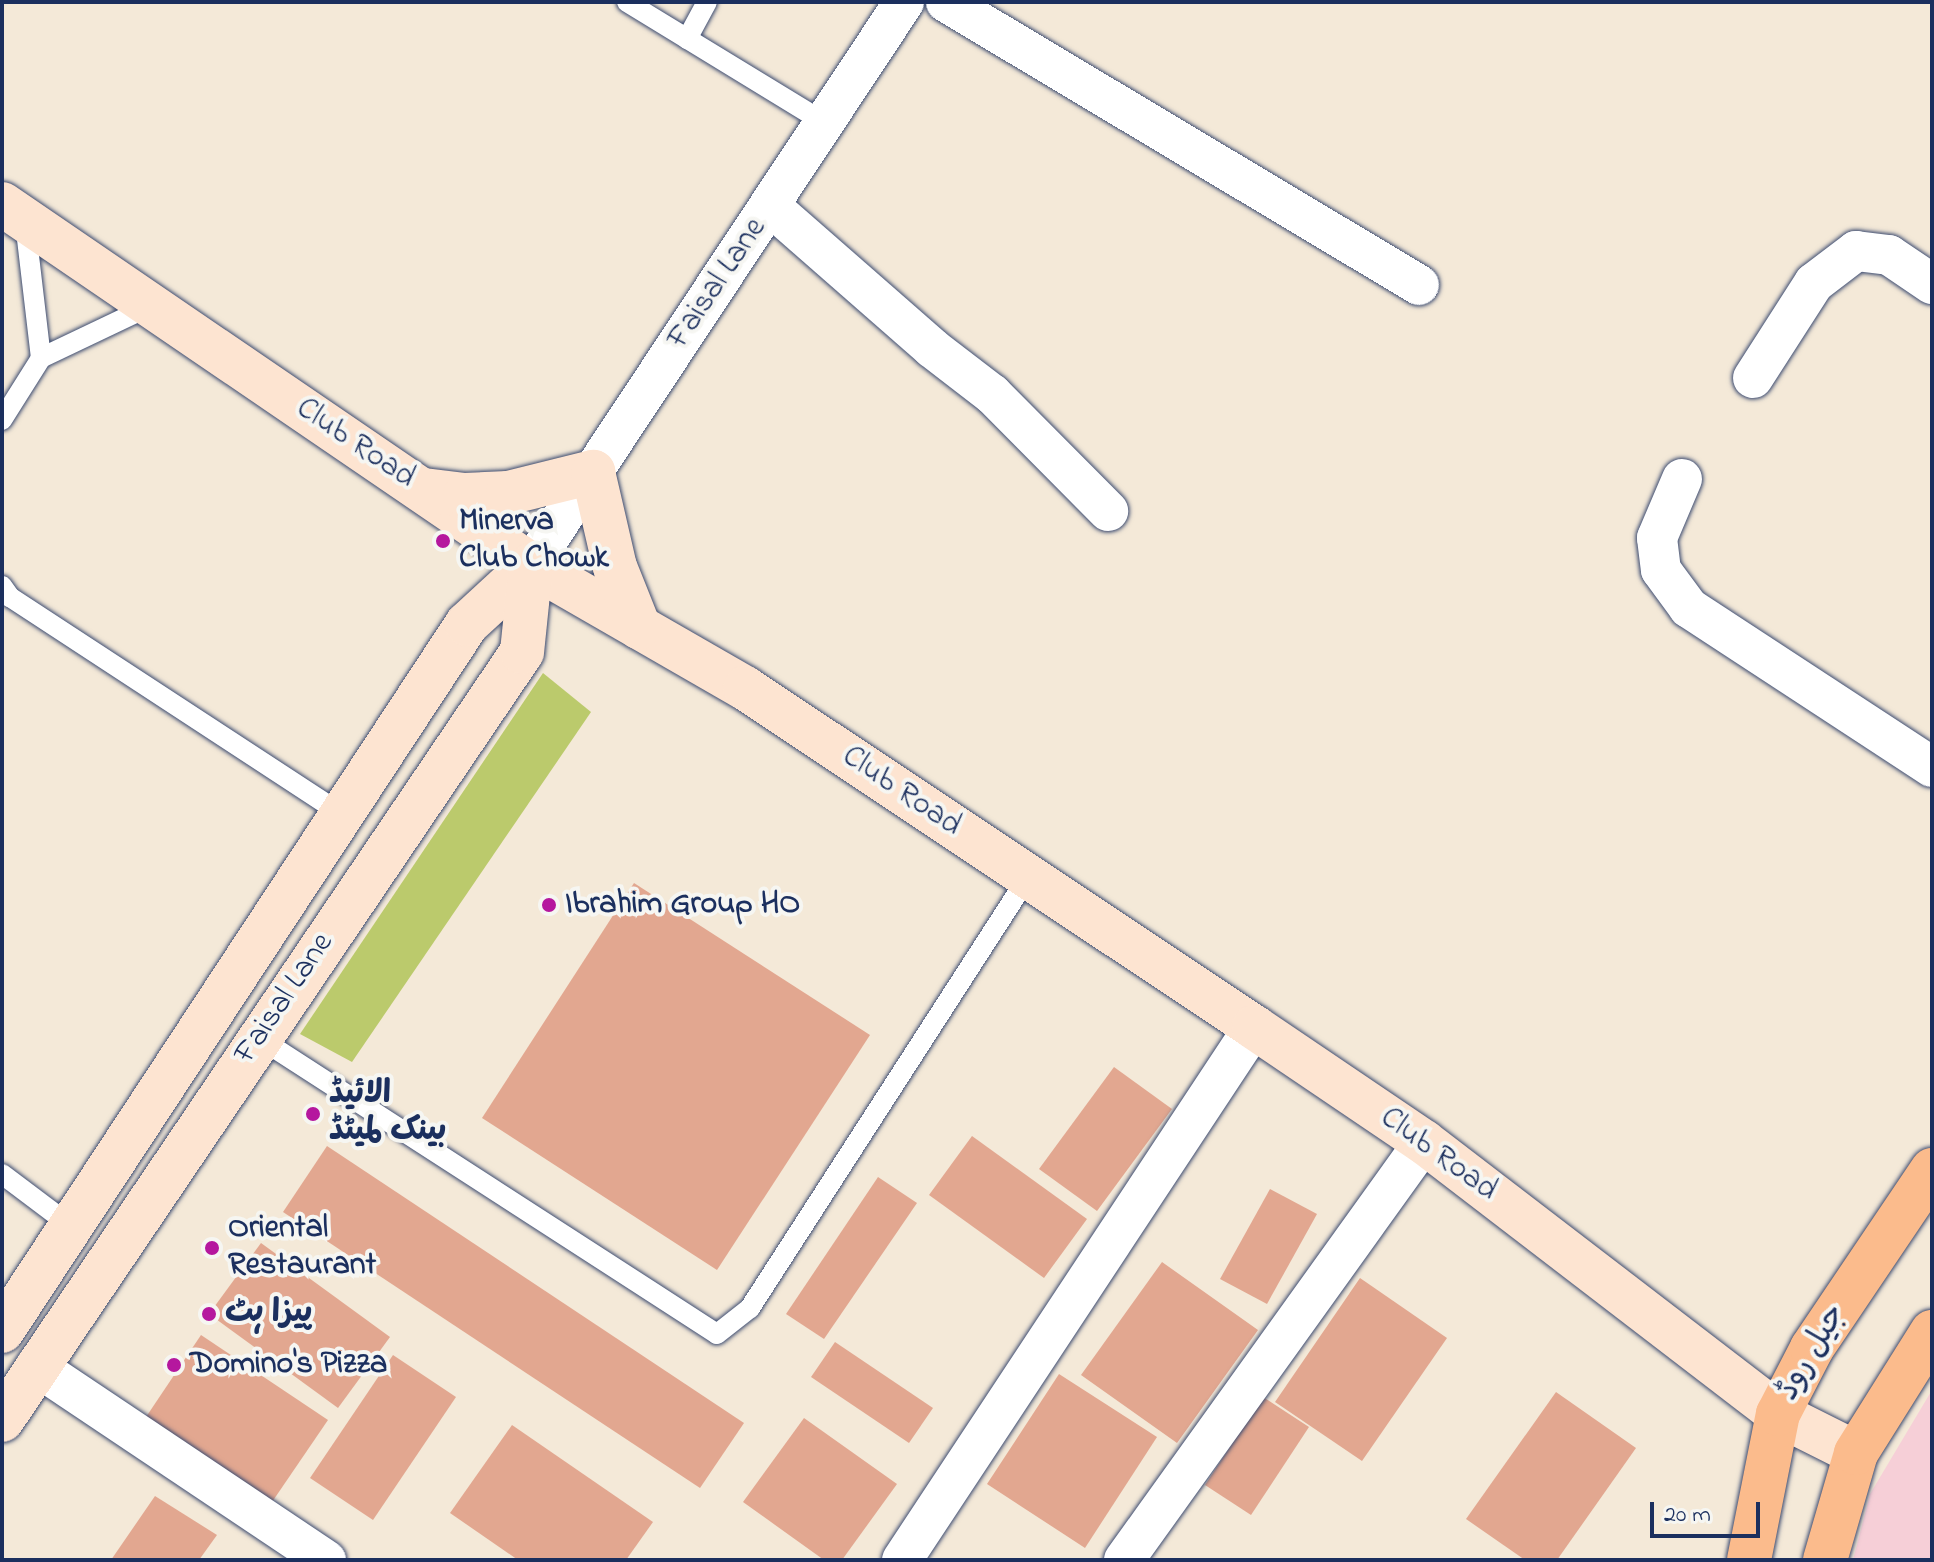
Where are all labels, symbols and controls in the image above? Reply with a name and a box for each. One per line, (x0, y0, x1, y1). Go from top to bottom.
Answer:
street label: Faisal Lane (660, 211, 776, 357)
street label: Club Road (288, 390, 422, 498)
place label: Minerva Club Chowk (459, 504, 609, 579)
marker: Minerva Club Chowk (434, 532, 452, 550)
street label: Club Road (834, 738, 968, 846)
place label: Ibrahim Group HO (565, 886, 800, 924)
marker: Ibrahim Group HO (540, 896, 558, 914)
street label: Faisal Lane (227, 926, 343, 1072)
place label: الائیڈ بینک لمیٹڈ (329, 1077, 447, 1152)
street label: Club Road (1372, 1100, 1504, 1210)
marker: الائیڈ بینک لمیٹڈ (304, 1105, 322, 1123)
place label: Oriental Restaurant (228, 1211, 376, 1286)
marker: Oriental Restaurant (203, 1239, 221, 1257)
place label: پیزا ہٹ (225, 1295, 313, 1333)
street label: جیل روڈ (1770, 1298, 1856, 1408)
marker: پیزا ہٹ (200, 1305, 218, 1323)
place label: Domino's Pizza (190, 1346, 387, 1384)
marker: Domino's Pizza (165, 1356, 183, 1374)
scale bar (1654, 1486, 1764, 1536)
text: 20 m (1664, 1498, 1711, 1533)

